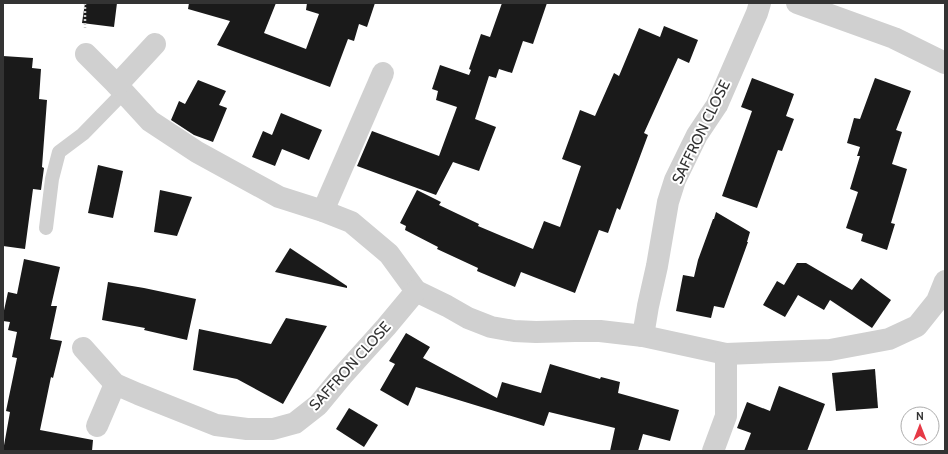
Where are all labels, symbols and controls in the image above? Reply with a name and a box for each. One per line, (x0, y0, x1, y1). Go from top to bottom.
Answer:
street label: SAFFRON CLOSE (668, 77, 734, 187)
street label: SAFFRON CLOSE (305, 318, 395, 414)
north arrow (900, 406, 940, 446)
text: N (916, 409, 924, 423)

